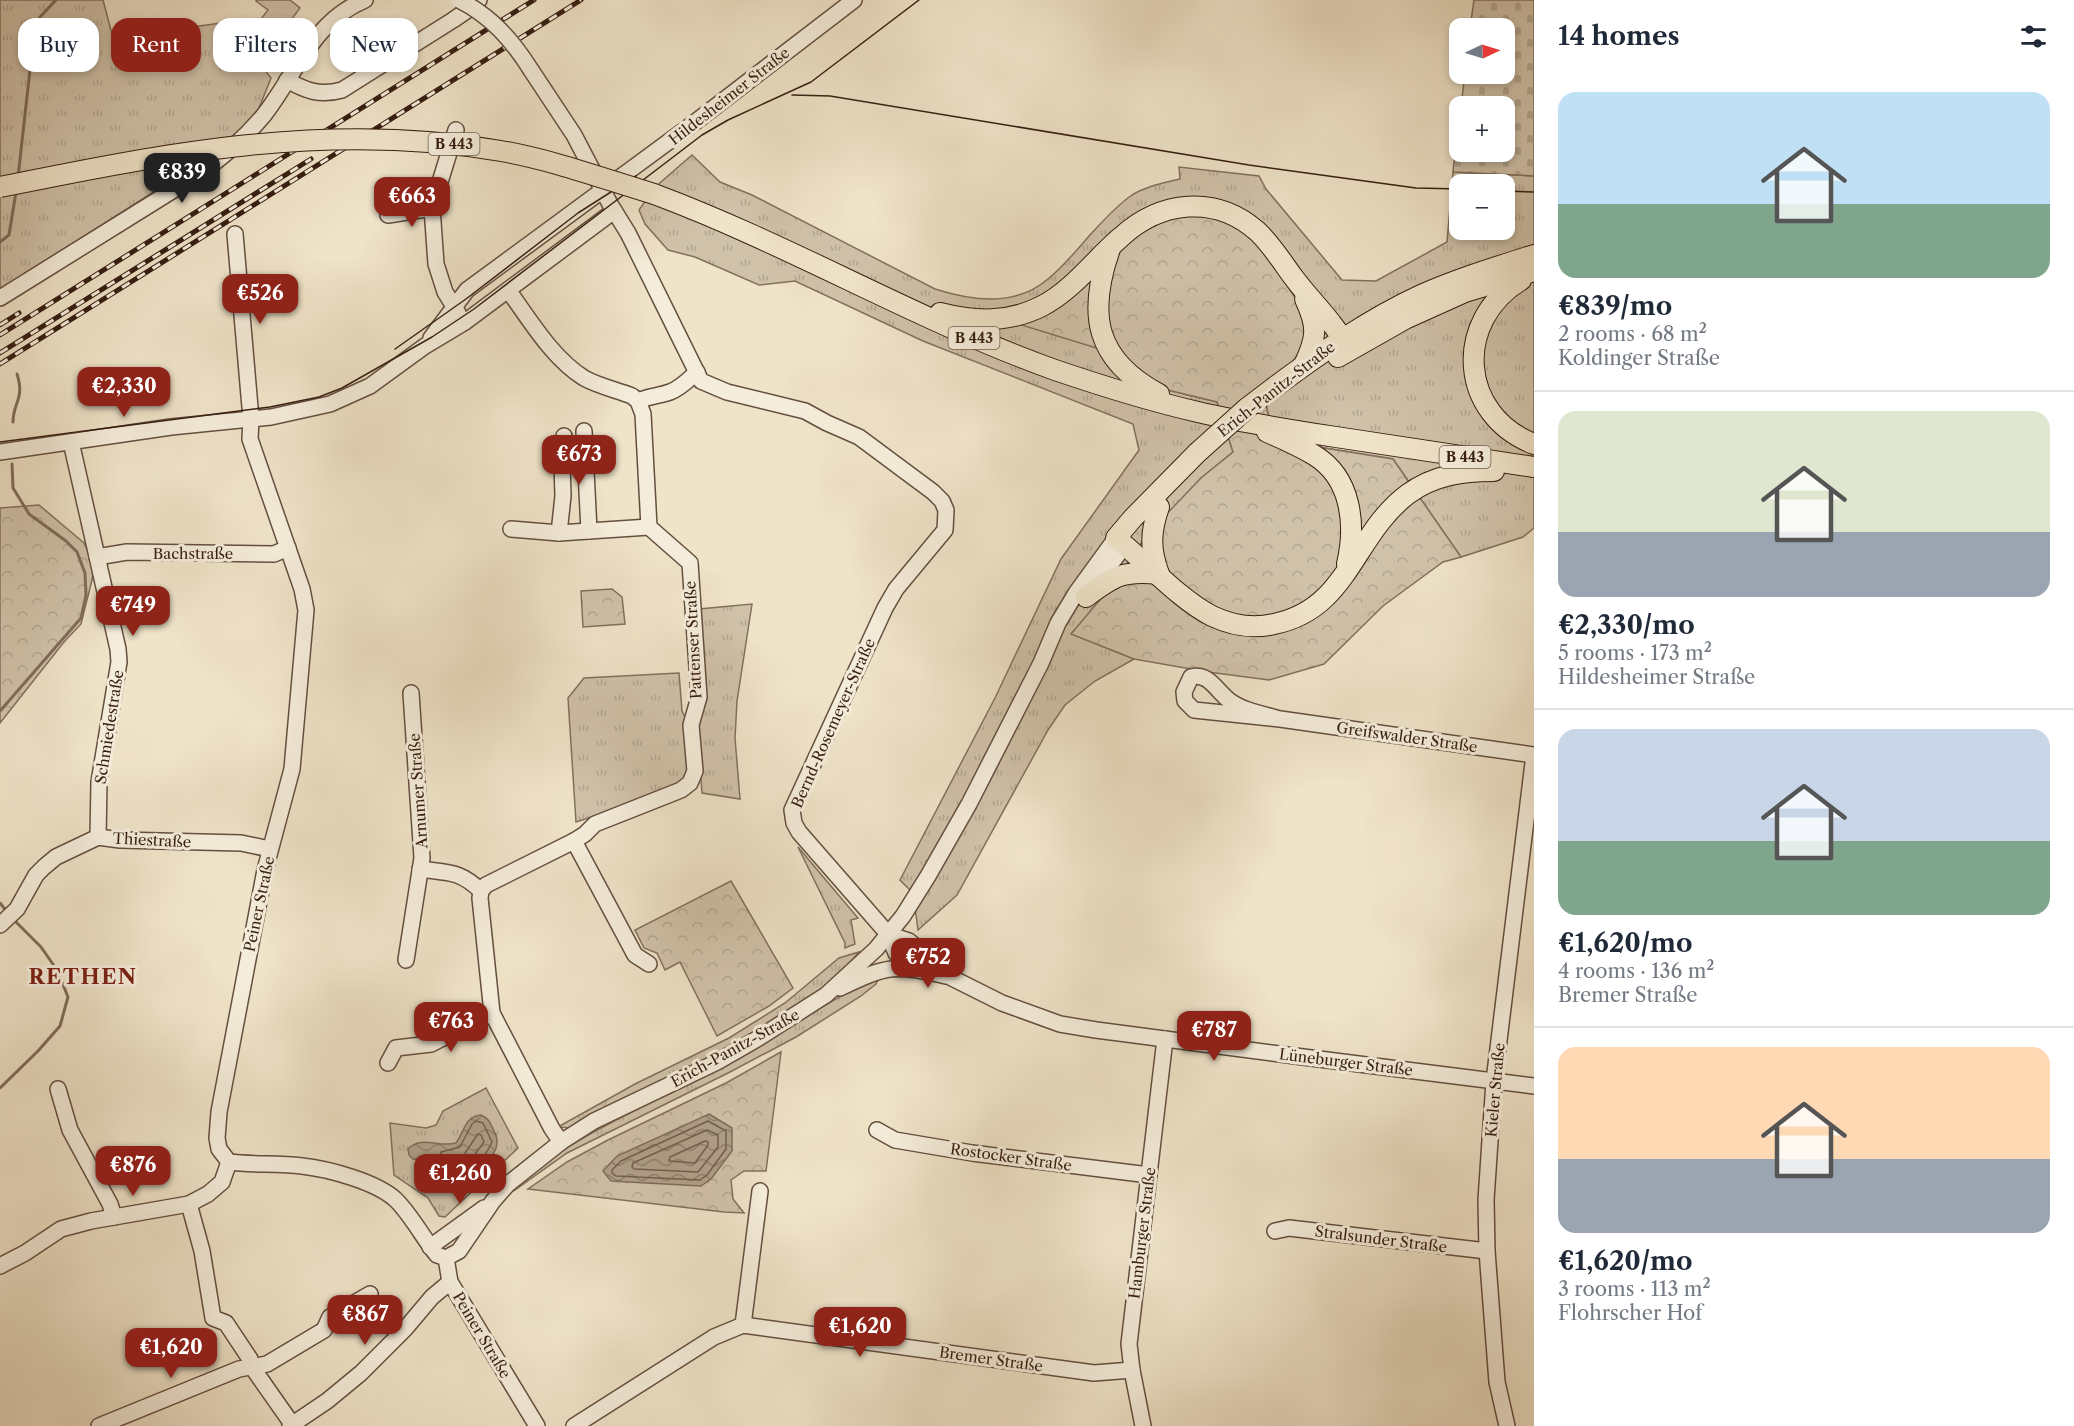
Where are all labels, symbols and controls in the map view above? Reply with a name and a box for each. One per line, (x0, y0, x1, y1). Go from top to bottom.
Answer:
chip: Buy (18, 18, 99, 72)
chip: Rent (111, 18, 201, 72)
chip: Filters (213, 18, 318, 72)
chip: New (330, 18, 418, 72)
north arrow (1449, 18, 1515, 84)
map controls (1449, 18, 1515, 240)
text: 14 homes (1558, 20, 1680, 52)
icon: filters (2017, 20, 2050, 53)
street label: Hildesheimer Straße (665, 43, 793, 149)
button: + (1449, 96, 1515, 162)
icon: home (1750, 131, 1858, 239)
road number: B 443 (428, 133, 480, 155)
pin: €839 (146, 153, 218, 204)
text: €839 (158, 160, 206, 184)
button: − (1449, 174, 1515, 240)
pin: €663 (376, 177, 448, 228)
text: €663 (388, 184, 436, 208)
pin: €526 (224, 274, 296, 325)
text: €526 (236, 281, 284, 305)
text: €839/mo (1558, 290, 1672, 322)
text: 2 rooms · 68 m² (1558, 322, 1707, 346)
road number: B 443 (948, 327, 1000, 349)
street label: Erich-Panitz-Straße (1213, 337, 1339, 441)
text: Koldinger Straße (1558, 346, 1720, 370)
pin: €2,330 (75, 367, 173, 418)
text: €2,330 (91, 374, 157, 398)
pin: €673 (543, 435, 615, 486)
text: €673 (556, 442, 602, 466)
road number: B 443 (1440, 446, 1490, 468)
icon: home (1750, 450, 1858, 558)
street label: Bachstraße (153, 544, 233, 563)
street label: Pattenser Straße (680, 580, 706, 700)
pin: €749 (97, 586, 169, 637)
text: €749 (110, 593, 156, 617)
text: €2,330/mo (1558, 609, 1695, 641)
street label: Bernd-Rosemeyer-Straße (787, 635, 879, 811)
text: 5 rooms · 173 m² (1558, 641, 1712, 665)
text: Hildesheimer Straße (1558, 665, 1755, 689)
street label: Schmiedestraße (91, 668, 127, 786)
street label: Greifswalder Straße (1335, 718, 1479, 756)
street label: Arnumer Straße (404, 733, 432, 850)
icon: home (1750, 768, 1858, 876)
street label: Thiestraße (112, 828, 192, 852)
street label: Peiner Straße (240, 854, 278, 954)
text: €1,620/mo (1558, 927, 1693, 959)
pin: €752 (892, 938, 964, 989)
text: €752 (905, 945, 951, 969)
text: 4 rooms · 136 m² (1558, 959, 1714, 983)
district label: RETHEN (28, 964, 138, 989)
text: Bremer Straße (1558, 983, 1697, 1007)
pin: €763 (415, 1002, 487, 1053)
street label: Erich-Panitz-Straße (667, 1005, 803, 1091)
text: €763 (428, 1009, 474, 1033)
pin: €787 (1178, 1011, 1250, 1062)
text: €787 (1191, 1018, 1237, 1042)
street label: Kieler Straße (1481, 1042, 1509, 1138)
street label: Lüneburger Straße (1278, 1044, 1414, 1080)
icon: home (1750, 1086, 1858, 1194)
street label: Rostocker Straße (949, 1139, 1073, 1175)
pin: €876 (97, 1146, 169, 1197)
text: €876 (110, 1153, 156, 1177)
pin: €1,260 (411, 1154, 509, 1205)
text: €1,260 (428, 1161, 492, 1185)
street label: Hamburger Straße (1124, 1166, 1160, 1300)
street label: Stralsunder Straße (1314, 1221, 1448, 1257)
text: €1,620/mo (1558, 1245, 1693, 1277)
text: 3 rooms · 113 m² (1558, 1277, 1711, 1301)
street label: Peiner Straße (449, 1288, 515, 1382)
pin: €867 (329, 1295, 401, 1346)
text: Flohrscher Hof (1558, 1301, 1702, 1325)
text: €867 (341, 1302, 389, 1326)
pin: €1,620 (811, 1307, 909, 1358)
text: €1,620 (828, 1314, 892, 1338)
pin: €1,620 (122, 1328, 220, 1379)
text: €1,620 (139, 1335, 203, 1359)
street label: Bremer Straße (938, 1342, 1044, 1376)

